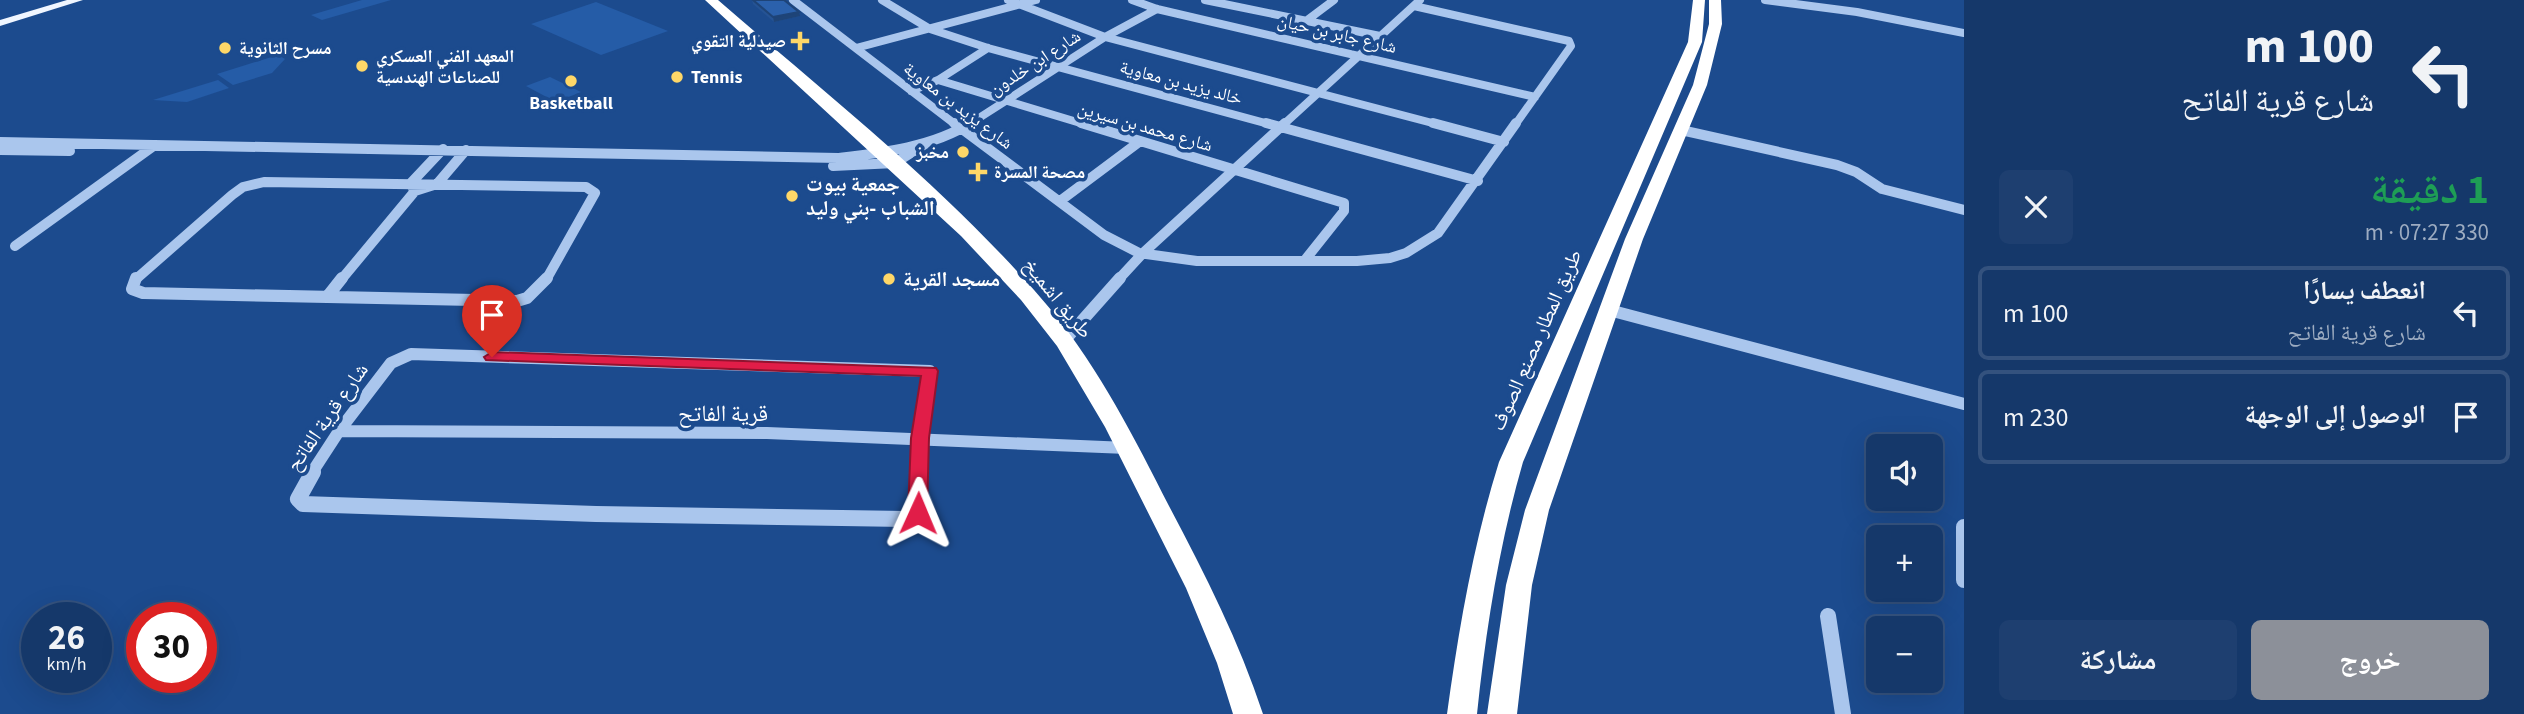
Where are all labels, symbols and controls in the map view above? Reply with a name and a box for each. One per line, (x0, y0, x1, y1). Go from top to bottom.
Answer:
street label: شارع جابر بن حيان (1275, 8, 1399, 60)
text: 100 m (2245, 12, 2374, 82)
street label: شارع ابن خلدون (984, 24, 1086, 102)
icon: left (2398, 28, 2489, 119)
place label: صيدلية التقوي (691, 29, 786, 55)
marker: صيدلية التقوي (792, 33, 808, 49)
place label: مسرح الثانوية (239, 36, 332, 61)
marker: مسرح الثانوية (217, 40, 233, 56)
place label: المعهد الفني العسكري للصناعات الهندسية (376, 44, 514, 90)
street label: خالد يزيد بن معاوية (1117, 55, 1245, 111)
street label: شارع يزيد بن معاوية (898, 56, 1018, 156)
marker: المعهد الفني العسكري للصناعات الهندسية (354, 58, 370, 74)
place label: Tennis (691, 65, 743, 90)
marker: Tennis (669, 69, 685, 85)
marker: Basketball (563, 73, 579, 89)
text: شارع قرية الفاتح (2181, 78, 2374, 124)
place label: Basketball (529, 91, 613, 116)
street label: شارع محمد بن سيرين (1075, 96, 1215, 158)
place label: مخبز (915, 140, 949, 165)
marker: مخبز (955, 144, 971, 160)
place label: مصحة المسرة (994, 160, 1085, 185)
text: 1 دقيقة (2370, 160, 2489, 220)
marker: مصحة المسرة (968, 162, 988, 182)
place label: جمعية بيوت الشباب -بني وليد (806, 169, 935, 224)
button: close (1999, 170, 2073, 244)
marker: جمعية بيوت الشباب -بني وليد (784, 188, 800, 204)
text: 330 m · 07:27 (2365, 216, 2489, 249)
street label: طريق المطار مصنع الصوف (1482, 244, 1590, 436)
street label: طريق اشميخ (1016, 251, 1100, 345)
place label: مسجد القرية (903, 264, 1000, 294)
marker: مسجد القرية (881, 271, 897, 287)
text: انعطف يسارًا (2303, 272, 2426, 309)
pin (462, 285, 522, 357)
icon: left (2447, 294, 2485, 332)
text: 100 m (2003, 295, 2069, 332)
icon: arrive (473, 296, 511, 334)
text: شارع قرية الفاتح (2288, 316, 2426, 349)
street label: شارع قرية الفاتح (278, 357, 376, 477)
text: الوصول إلى الوجهة (2245, 396, 2426, 433)
district label: قرية الفاتح (678, 397, 768, 430)
icon: arrive (2447, 398, 2485, 436)
text: 230 m (2003, 399, 2069, 436)
map controls (1866, 434, 1943, 693)
button: sound (1866, 434, 1943, 511)
position arrow (881, 476, 955, 550)
button: + (1866, 525, 1943, 602)
speed limit sign: 30 (126, 602, 217, 693)
text: 26 (48, 613, 85, 663)
button: − (1866, 616, 1943, 693)
button: مشاركة (1999, 620, 2237, 700)
button: خروج (2251, 620, 2489, 700)
text: km/h (47, 652, 86, 677)

